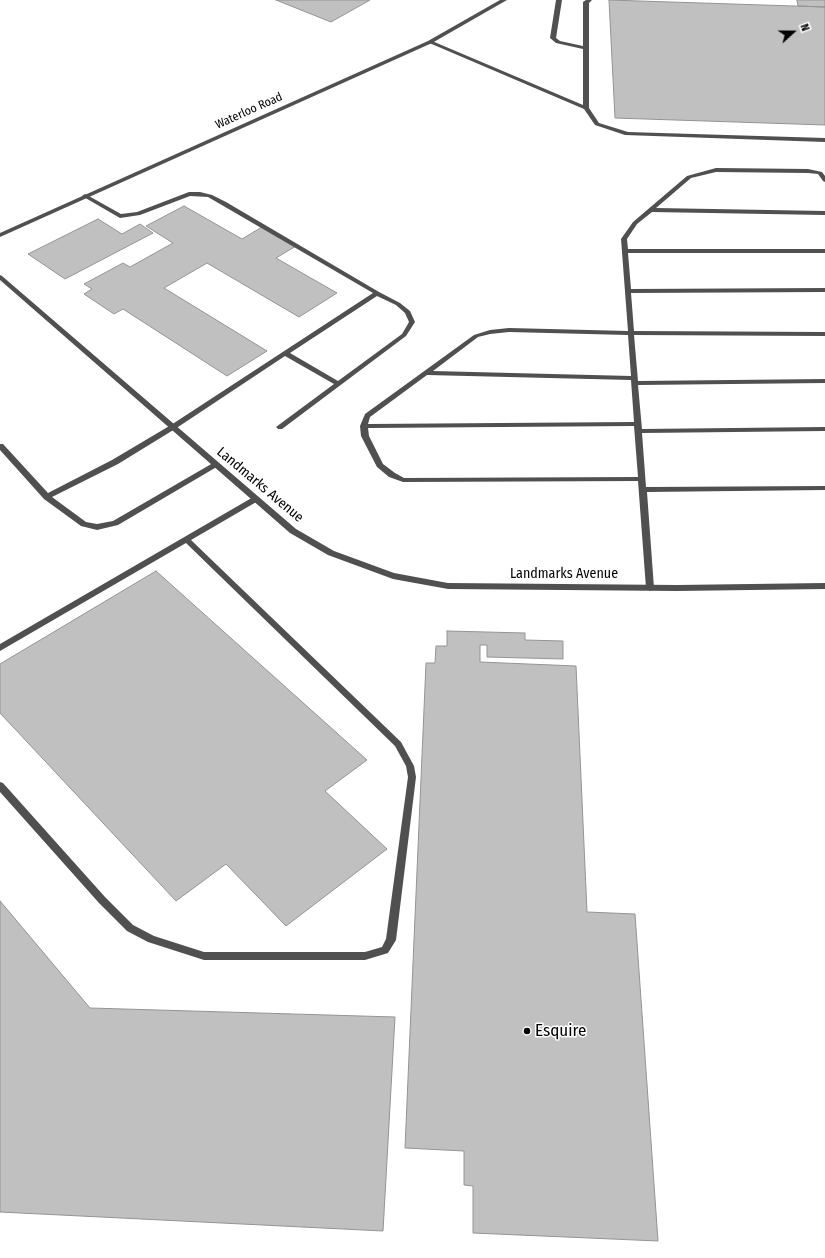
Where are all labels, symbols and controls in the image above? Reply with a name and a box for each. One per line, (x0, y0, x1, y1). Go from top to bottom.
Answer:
north arrow (773, 12, 813, 52)
text: N (797, 22, 812, 33)
street label: Waterloo Road (213, 90, 285, 132)
street label: Landmarks Avenue (213, 444, 307, 526)
street label: Landmarks Avenue (510, 566, 618, 582)
place label: Esquire (535, 1021, 586, 1041)
marker: Esquire (522, 1026, 532, 1036)

